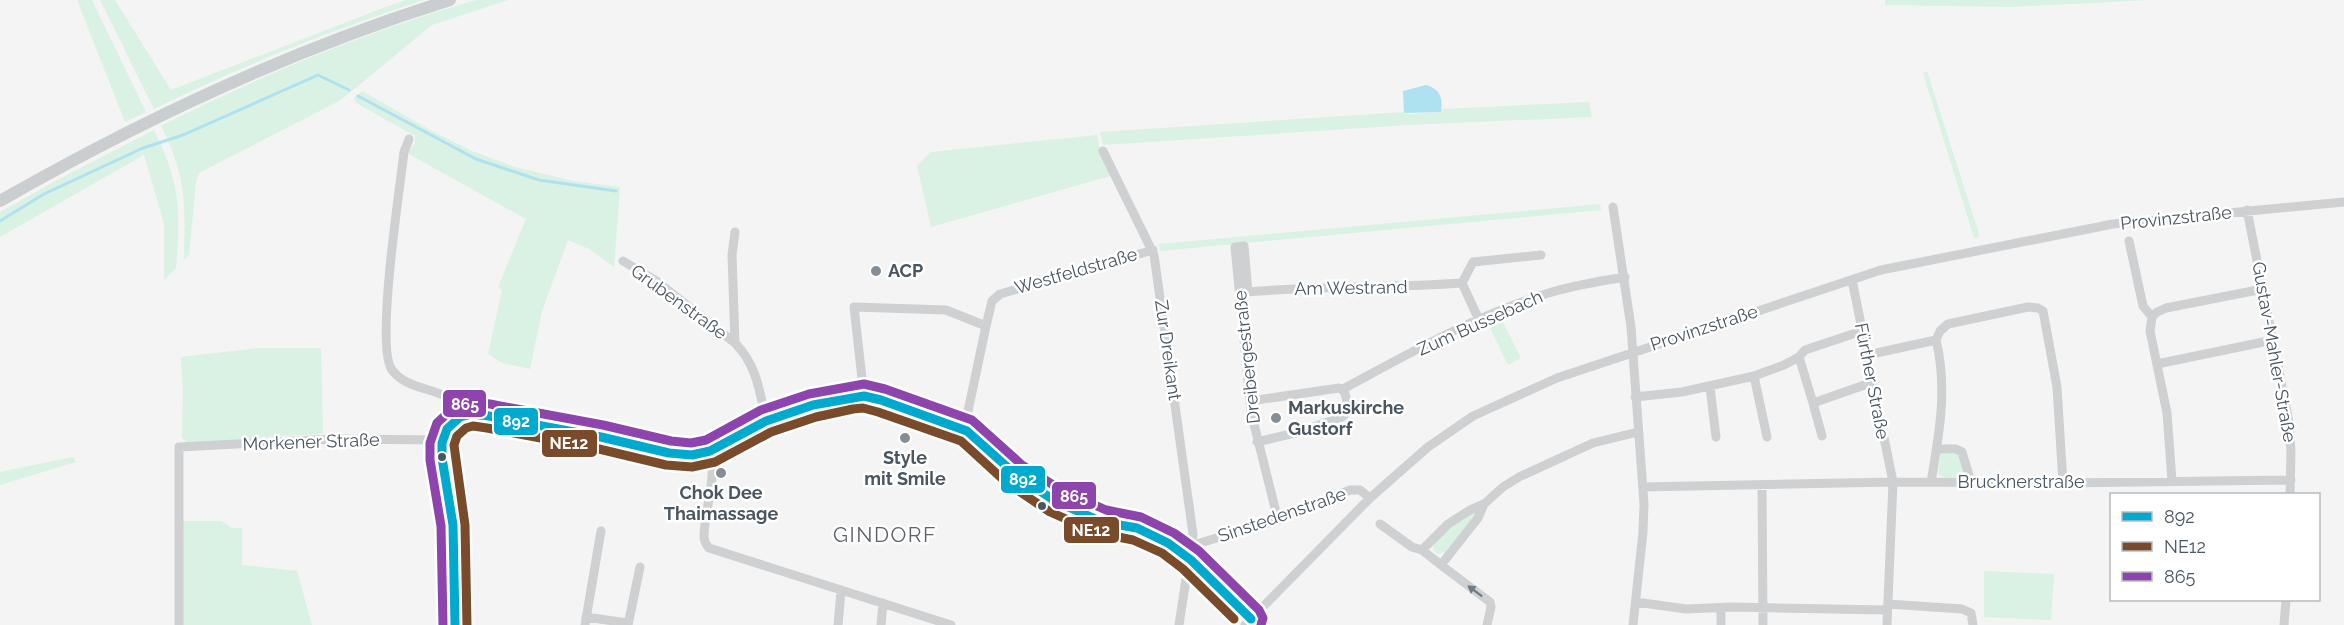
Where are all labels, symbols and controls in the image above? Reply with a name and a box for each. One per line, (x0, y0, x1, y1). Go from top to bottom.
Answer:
street label: Provinzstraße (2119, 201, 2233, 234)
street label: Westfeldstraße (1012, 243, 1140, 298)
street label: Grubenstraße (627, 260, 732, 344)
place label: ACP (888, 260, 923, 281)
street label: Gustav-Mahler-Straße (2248, 260, 2301, 444)
marker: ACP (869, 264, 883, 278)
street label: Am Westrand (1294, 276, 1408, 299)
street label: Zum Bussebach (1414, 286, 1546, 360)
street label: Dreibergestraße (1229, 289, 1264, 425)
street label: Zur Dreikant (1151, 298, 1186, 402)
street label: Provinzstraße (1647, 300, 1761, 355)
street label: Fürther Straße (1851, 321, 1894, 441)
line badge: 865 (442, 389, 487, 418)
text: 865 (451, 395, 479, 414)
place label: Markuskirche Gustorf (1288, 397, 1404, 439)
line badge: 892 (493, 407, 539, 436)
marker: Markuskirche Gustorf (1269, 411, 1283, 425)
text: 892 (502, 412, 530, 431)
street label: Morkener Straße (242, 429, 380, 454)
line badge: NE12 (541, 429, 598, 458)
marker: Style mit Smile (898, 431, 912, 445)
text: NE12 (550, 434, 588, 453)
place label: Style mit Smile (864, 447, 946, 489)
unlabelled marker (436, 451, 448, 463)
line badge: 892 (1000, 465, 1046, 494)
marker: Chok Dee Thaimassage (714, 466, 728, 480)
text: 892 (1009, 470, 1037, 489)
street label: Brucknerstraße (1957, 471, 2085, 492)
line badge: 865 (1051, 481, 1097, 510)
place label: Chok Dee Thaimassage (664, 482, 778, 524)
street label: Sinstedenstraße (1215, 483, 1349, 546)
text: 865 (1060, 487, 1088, 506)
legend (2110, 493, 2320, 601)
unlabelled marker (1036, 500, 1048, 512)
text: 892 (2164, 506, 2195, 527)
line badge: NE12 (1063, 516, 1120, 544)
text: NE12 (1072, 521, 1110, 540)
district label: GINDORF (833, 522, 937, 547)
text: NE12 (2164, 536, 2206, 557)
text: 865 (2164, 566, 2196, 587)
one-way arrow (1467, 584, 1483, 597)

